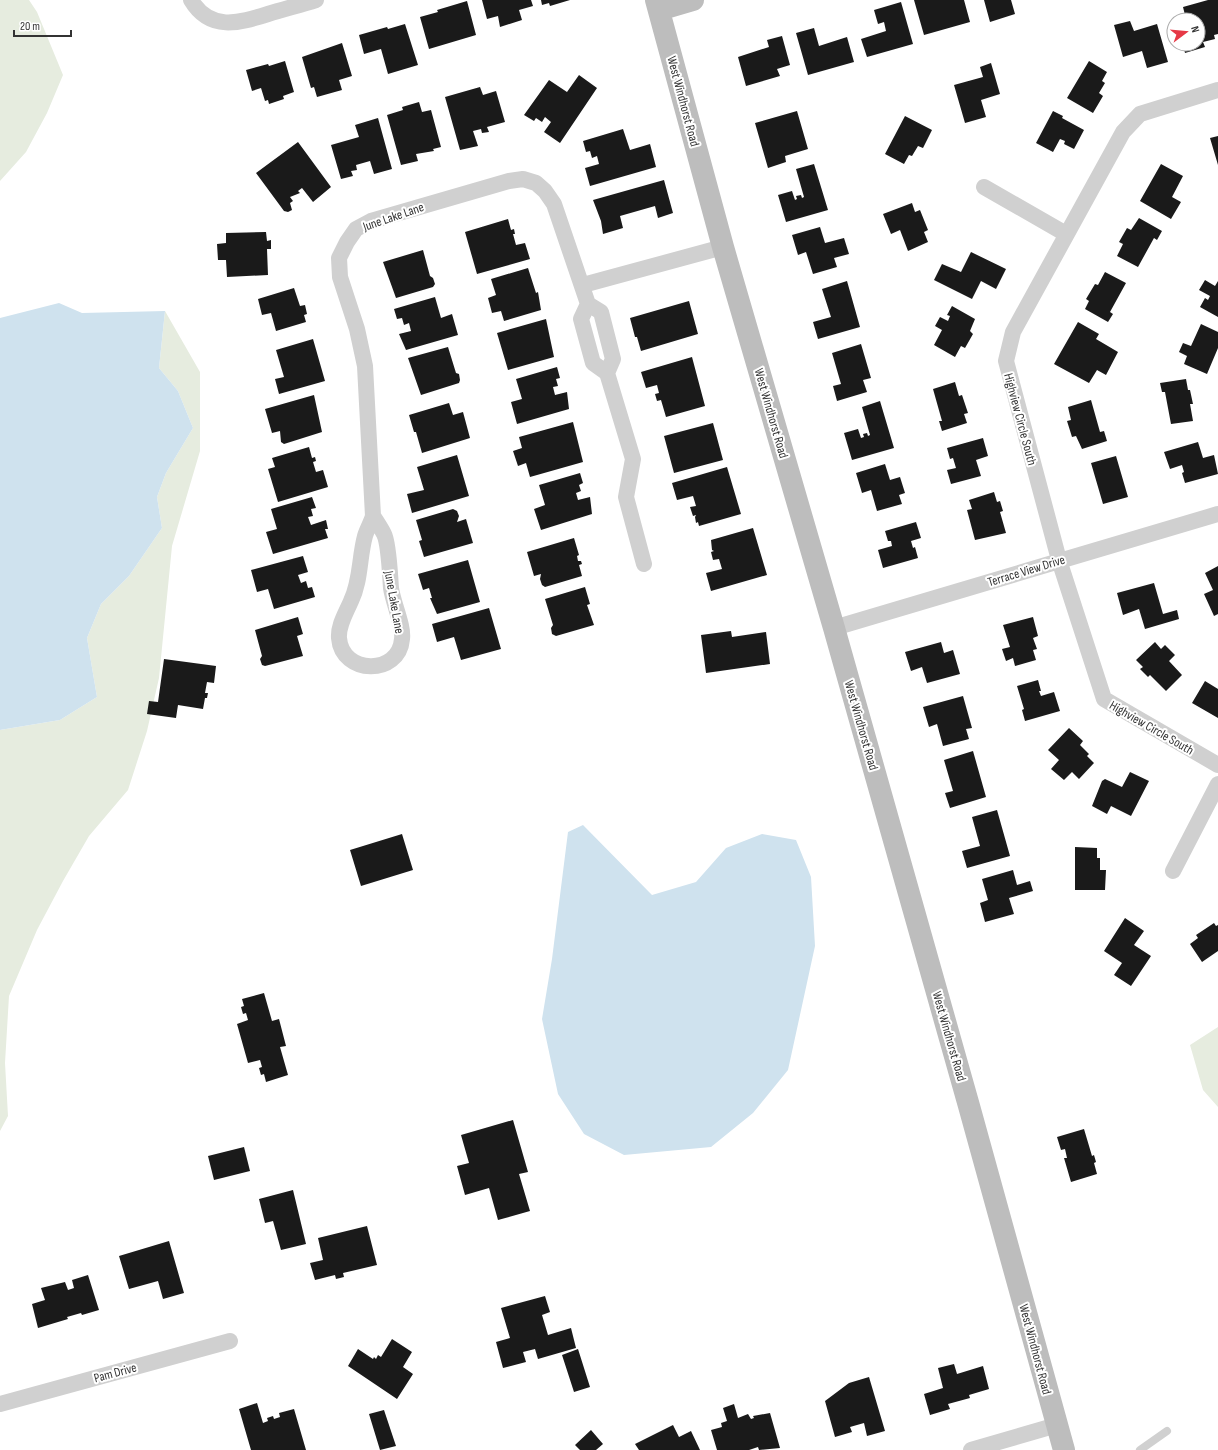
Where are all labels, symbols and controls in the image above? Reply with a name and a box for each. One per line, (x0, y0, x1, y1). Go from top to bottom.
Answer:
scale bar (14, 12, 71, 38)
north arrow (1166, 12, 1206, 52)
text: 20 m (20, 19, 40, 34)
text: N (1188, 25, 1202, 34)
street label: West Windhorst Road (663, 54, 703, 148)
street label: June Lake Lane (360, 199, 426, 235)
street label: West Windhorst Road (751, 366, 792, 460)
street label: Highview Circle South (1000, 371, 1040, 467)
street label: Terrace View Drive (986, 552, 1067, 590)
street label: June Lake Lane (380, 569, 407, 635)
street label: West Windhorst Road (841, 678, 882, 772)
street label: Highview Circle South (1106, 697, 1197, 758)
street label: West Windhorst Road (929, 989, 970, 1083)
street label: West Windhorst Road (1015, 1302, 1055, 1396)
street label: Pam Drive (92, 1360, 138, 1386)

